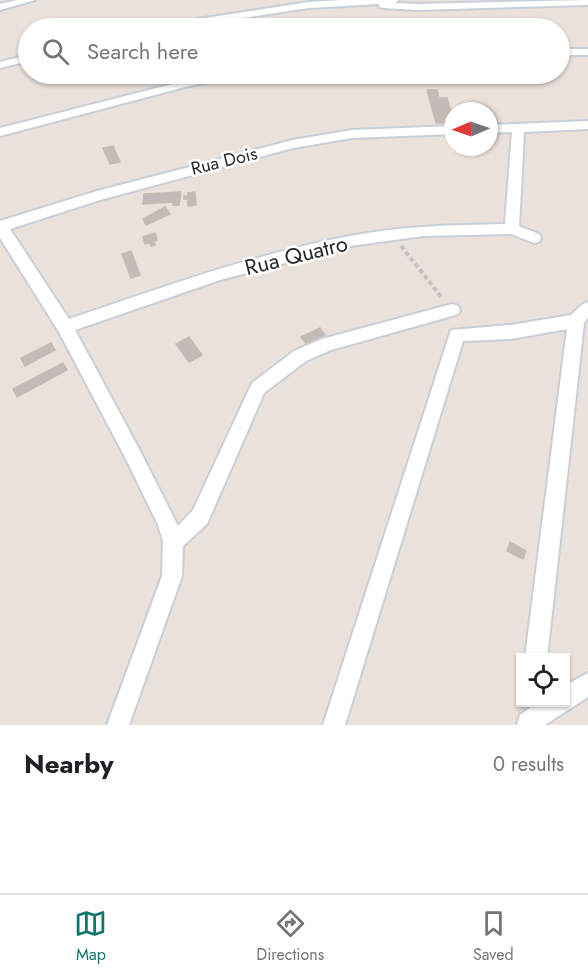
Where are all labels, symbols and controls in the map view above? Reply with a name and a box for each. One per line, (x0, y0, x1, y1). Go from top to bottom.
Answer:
search box (18, 18, 570, 84)
icon: search (39, 35, 72, 68)
text: Search here (87, 35, 198, 67)
north arrow (444, 102, 498, 156)
street label: Rua Dois (188, 140, 260, 182)
street label: Rua Quatro (241, 227, 351, 283)
map controls (516, 653, 570, 707)
button: locate (516, 653, 570, 707)
text: Nearby (24, 745, 113, 783)
text: 0 results (493, 750, 564, 779)
tab: Map (74, 907, 107, 966)
tab: Directions (256, 907, 324, 966)
tab: Saved (473, 907, 514, 966)

